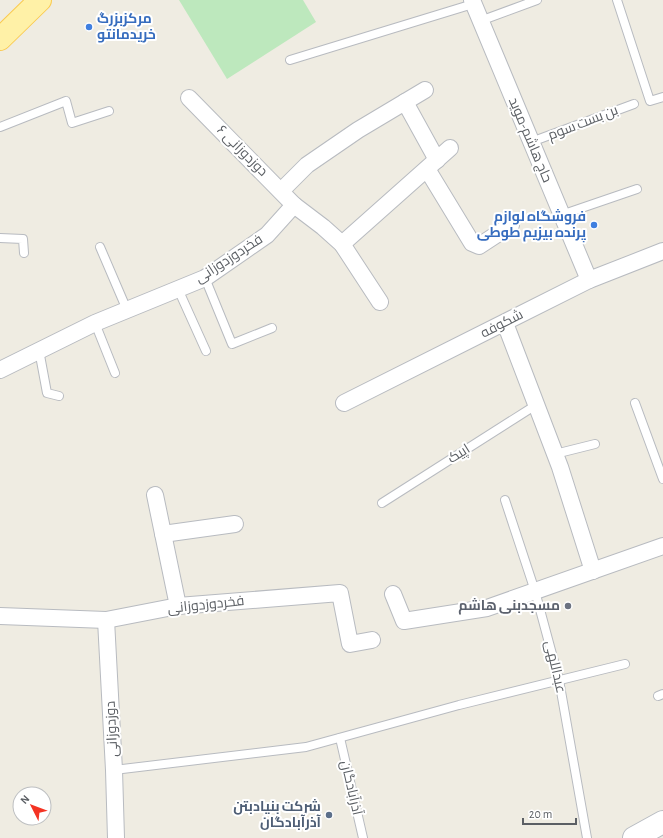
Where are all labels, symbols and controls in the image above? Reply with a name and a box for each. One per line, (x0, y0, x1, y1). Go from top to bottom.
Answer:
place label: مرکزبزرگ خریدمانتو (97, 11, 156, 43)
marker: مرکزبزرگ خریدمانتو (84, 22, 94, 32)
street label: حاج هاشم-موید (504, 95, 554, 185)
street label: بن بست سوم (546, 103, 621, 145)
street label: دوزدوزانی ۶ (214, 123, 270, 179)
place label: فروشگاه لوازم پرنده بیزیم طوطی (477, 208, 586, 243)
marker: فروشگاه لوازم پرنده بیزیم طوطی (589, 220, 599, 230)
street label: فخردوزدوزانی (193, 232, 265, 286)
street label: شکوفه (479, 307, 525, 341)
street label: اپیک (446, 442, 474, 468)
street label: فخردوزدوزانی (167, 594, 245, 616)
place label: مسجدبنی هاشم (458, 597, 560, 615)
marker: مسجدبنی هاشم (563, 601, 573, 611)
street label: عبداللهی (542, 639, 568, 695)
street label: دوزدوزانی (104, 701, 120, 757)
street label: آذرآبادگان (338, 759, 365, 817)
north arrow (12, 786, 52, 826)
text: N (18, 793, 32, 806)
place label: شرکت بنیادبتن آذرآبادگان (233, 798, 322, 830)
scale bar (523, 800, 576, 826)
text: 20 m (529, 808, 552, 820)
marker: شرکت بنیادبتن آذرآبادگان (324, 810, 334, 820)

